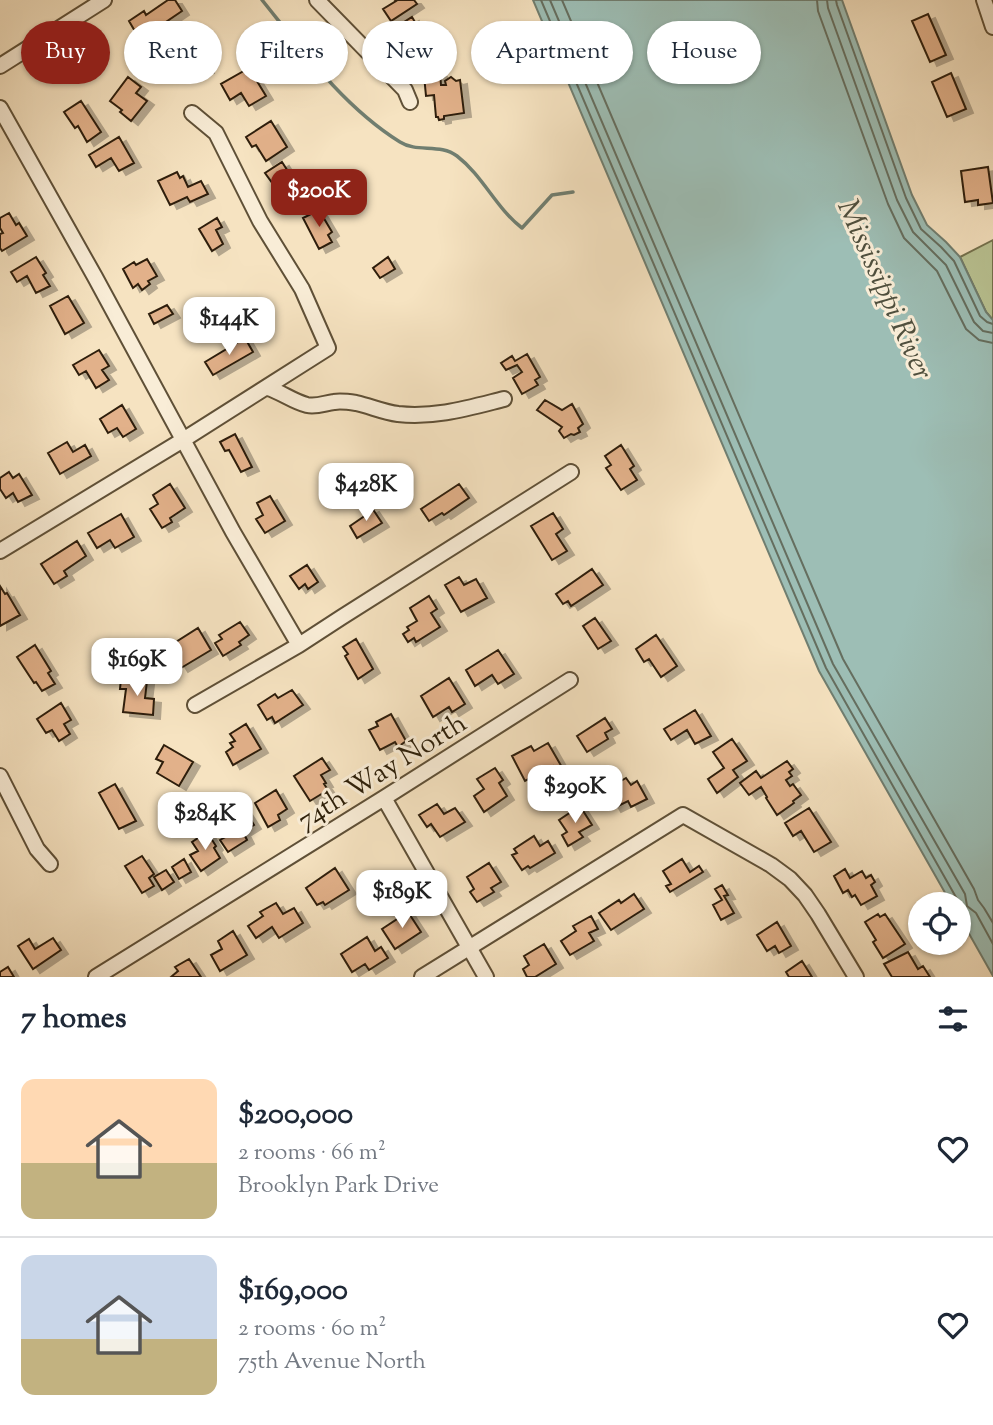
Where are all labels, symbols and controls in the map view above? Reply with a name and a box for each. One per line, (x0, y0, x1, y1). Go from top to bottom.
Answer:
chip: Buy (21, 21, 110, 84)
chip: Rent (124, 21, 222, 84)
chip: Filters (236, 21, 348, 84)
chip: New (362, 21, 457, 84)
chip: Apartment (471, 21, 633, 84)
chip: House (647, 21, 761, 84)
pin: $200K (270, 170, 368, 229)
text: $200K (287, 175, 351, 208)
water label: Mississippi River (825, 193, 943, 388)
pin: $144K (180, 298, 278, 357)
text: $144K (199, 303, 259, 336)
pin: $428K (317, 463, 415, 523)
text: $428K (335, 469, 397, 502)
pin: $169K (88, 638, 186, 698)
text: $169K (107, 644, 167, 677)
street label: 74th Way North (290, 704, 475, 841)
pin: $290K (526, 766, 624, 825)
text: $290K (543, 771, 607, 804)
pin: $284K (156, 792, 254, 852)
text: $284K (174, 798, 236, 831)
pin: $189K (353, 870, 451, 930)
text: $189K (372, 876, 432, 909)
map controls (908, 892, 971, 955)
button: locate (908, 892, 971, 955)
text: 7 homes (21, 998, 126, 1041)
icon: filters (934, 1000, 972, 1038)
text: $200,000 (238, 1094, 353, 1137)
icon: home (77, 1107, 161, 1191)
icon: heart (934, 1130, 972, 1168)
text: 2 rooms · 66 m² (238, 1137, 386, 1170)
text: Brooklyn Park Drive (238, 1170, 439, 1203)
text: $169,000 (238, 1270, 348, 1313)
icon: home (77, 1283, 161, 1367)
icon: heart (934, 1306, 972, 1344)
text: 2 rooms · 60 m² (238, 1313, 386, 1346)
text: 75th Avenue North (238, 1346, 426, 1379)

